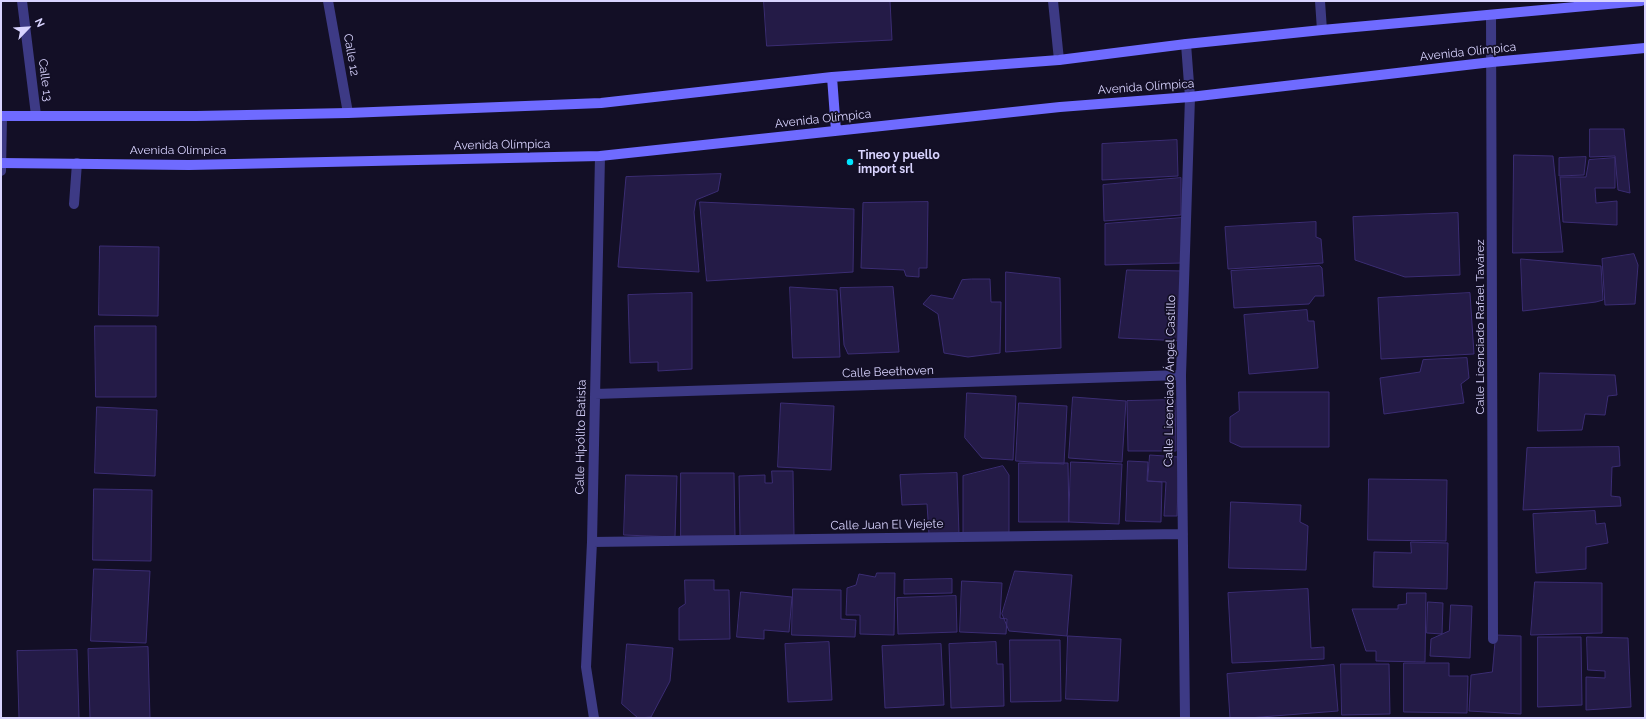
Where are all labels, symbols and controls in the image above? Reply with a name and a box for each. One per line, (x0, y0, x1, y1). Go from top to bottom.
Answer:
north arrow (8, 8, 48, 48)
text: N (32, 16, 47, 29)
street label: Calle 12 (340, 33, 362, 77)
street label: Avenida Olímpica (1419, 40, 1517, 64)
street label: Calle 13 (35, 58, 55, 102)
street label: Avenida Olímpica (1097, 76, 1195, 98)
street label: Avenida Olímpica (774, 107, 872, 131)
street label: Avenida Olímpica (454, 137, 550, 153)
street label: Avenida Olímpica (130, 143, 226, 157)
place label: Tineo y puello import srl (858, 148, 940, 176)
marker: Tineo y puello import srl (845, 157, 855, 167)
street label: Calle Licenciado Rafael Tavárez (1473, 239, 1487, 415)
street label: Calle Licenciado Ángel Castillo (1161, 295, 1179, 467)
street label: Calle Beethoven (842, 363, 934, 381)
street label: Calle Hipólito Batista (573, 379, 589, 495)
street label: Calle Juan El Viejete (830, 517, 944, 533)

